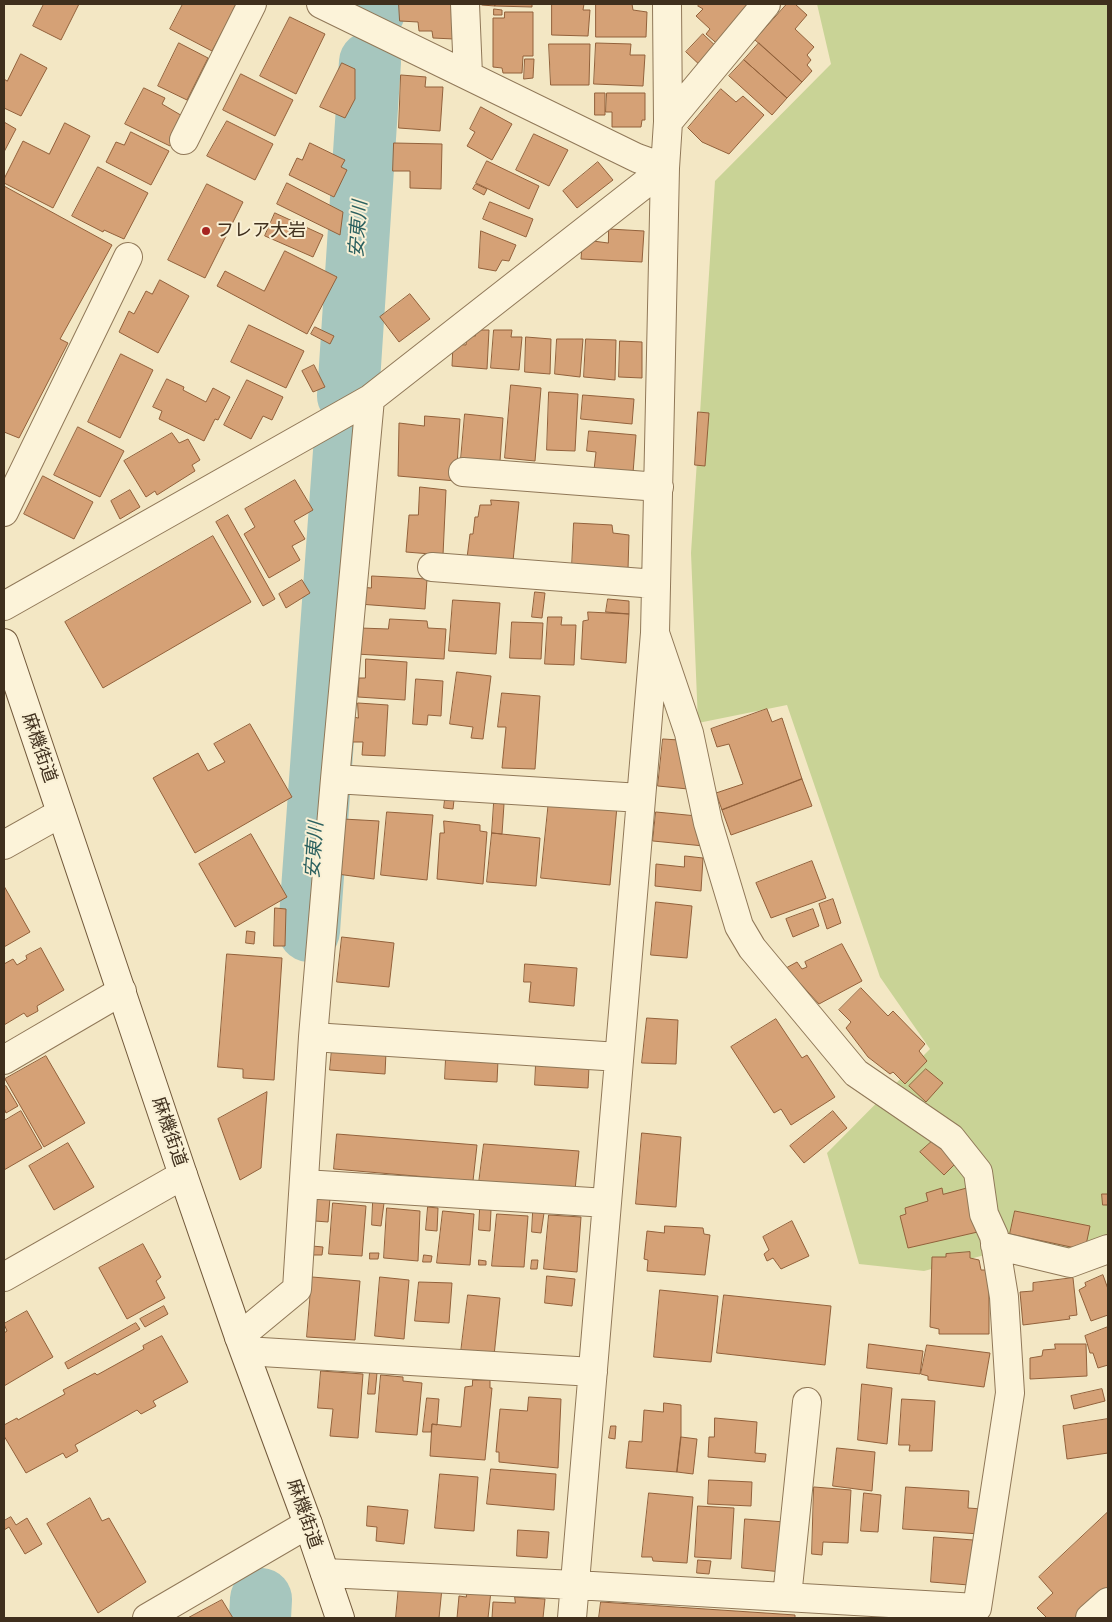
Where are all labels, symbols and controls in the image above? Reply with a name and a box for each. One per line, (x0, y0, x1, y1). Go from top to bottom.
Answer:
water label: 安東川 (346, 200, 372, 258)
place label: フレア大岩 (216, 220, 306, 242)
marker: フレア大岩 (200, 225, 212, 237)
street label: 麻機街道 (17, 710, 61, 786)
water label: 安東川 (302, 821, 328, 879)
street label: 麻機街道 (147, 1094, 191, 1170)
street label: 麻機街道 (282, 1476, 326, 1552)

